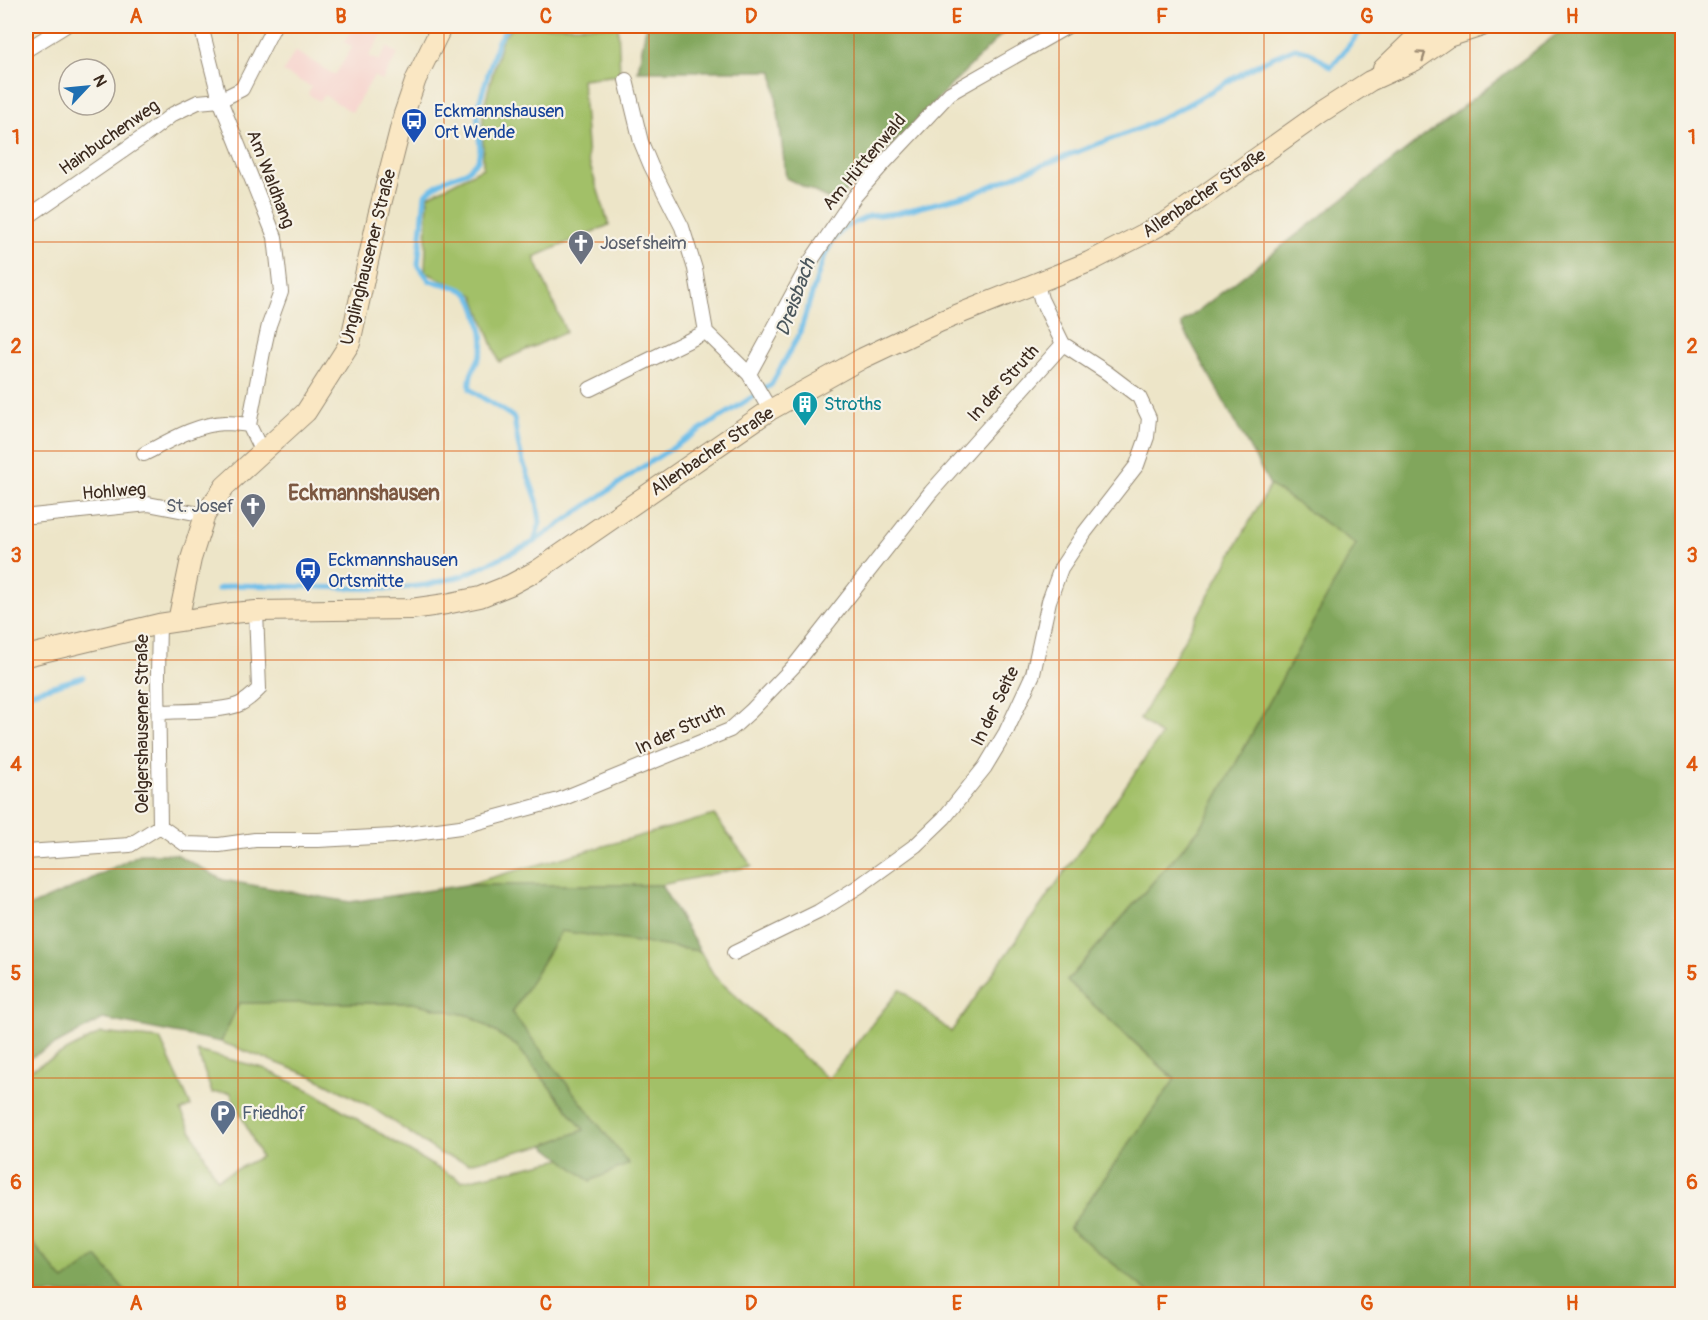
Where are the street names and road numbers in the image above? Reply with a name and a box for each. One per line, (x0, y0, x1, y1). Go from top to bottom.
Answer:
street label: Hainbuchenweg (55, 94, 164, 180)
street label: Am Hüttenwald (817, 109, 911, 215)
street label: Am Waldhang (241, 127, 300, 232)
street label: Allenbacher Straße (1138, 144, 1271, 243)
street label: Unglinghausener Straße (335, 167, 402, 348)
street label: In der Struth (963, 340, 1044, 427)
street label: Allenbacher Straße (646, 402, 779, 501)
street label: Hohlweg (81, 478, 147, 505)
street label: Oelgershausener Straße (131, 634, 154, 814)
street label: In der Seite (966, 662, 1025, 750)
street label: In der Struth (632, 699, 729, 760)

